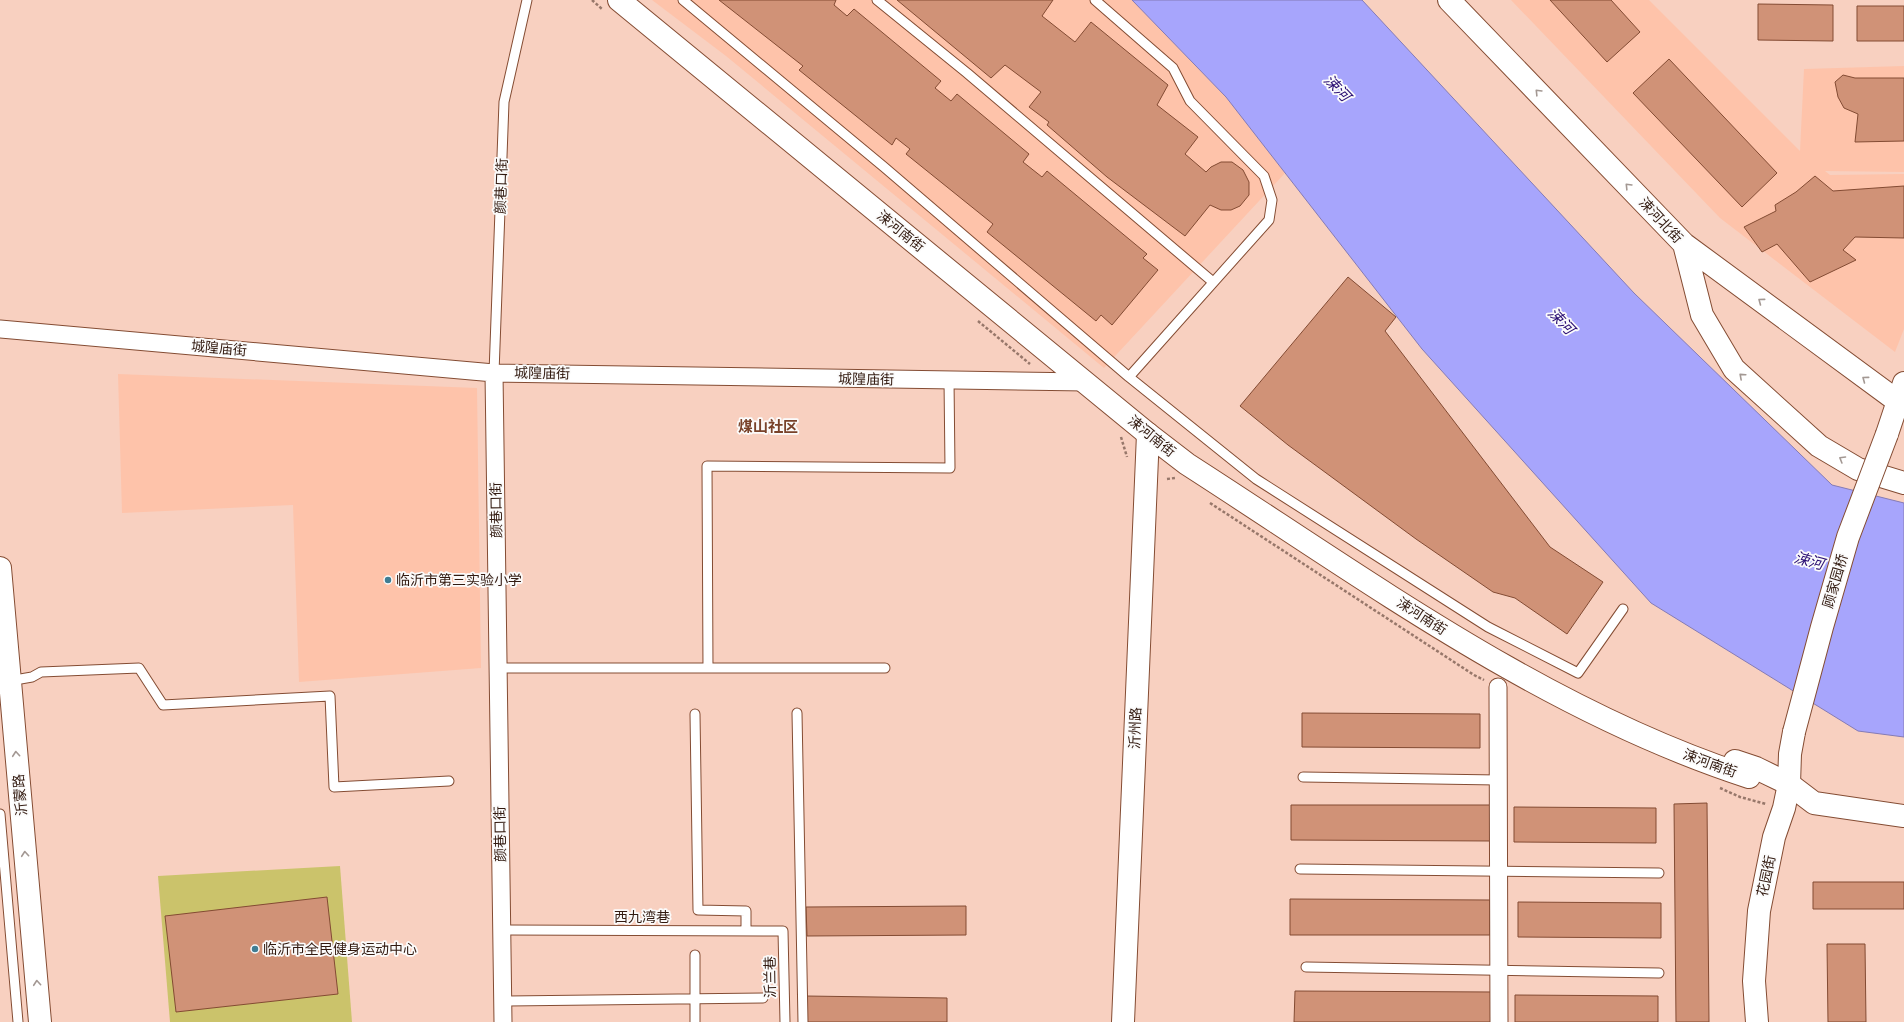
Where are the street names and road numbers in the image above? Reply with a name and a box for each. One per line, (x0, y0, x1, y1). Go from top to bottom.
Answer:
street label: 颜巷口街 (492, 158, 511, 214)
street label: 涑河北街 (1635, 194, 1686, 247)
street label: 涑河南街 (874, 207, 928, 256)
street label: 城隍庙街 (190, 338, 248, 359)
street label: 城隍庙街 (514, 365, 570, 382)
street label: 城隍庙街 (838, 371, 894, 388)
street label: 涑河南街 (1125, 412, 1179, 461)
street label: 颜巷口街 (488, 482, 505, 538)
street label: 顾家园桥 (1820, 552, 1851, 610)
street label: 涑河南街 (1394, 594, 1450, 639)
street label: 沂州路 (1126, 707, 1145, 749)
street label: 涑河南街 (1681, 746, 1739, 781)
street label: 沂蒙路 (10, 773, 31, 817)
street label: 颜巷口街 (492, 806, 509, 862)
street label: 花园街 (1754, 854, 1779, 898)
street label: 西九湾巷 (614, 909, 670, 926)
street label: 沂兰巷 (762, 956, 779, 998)

